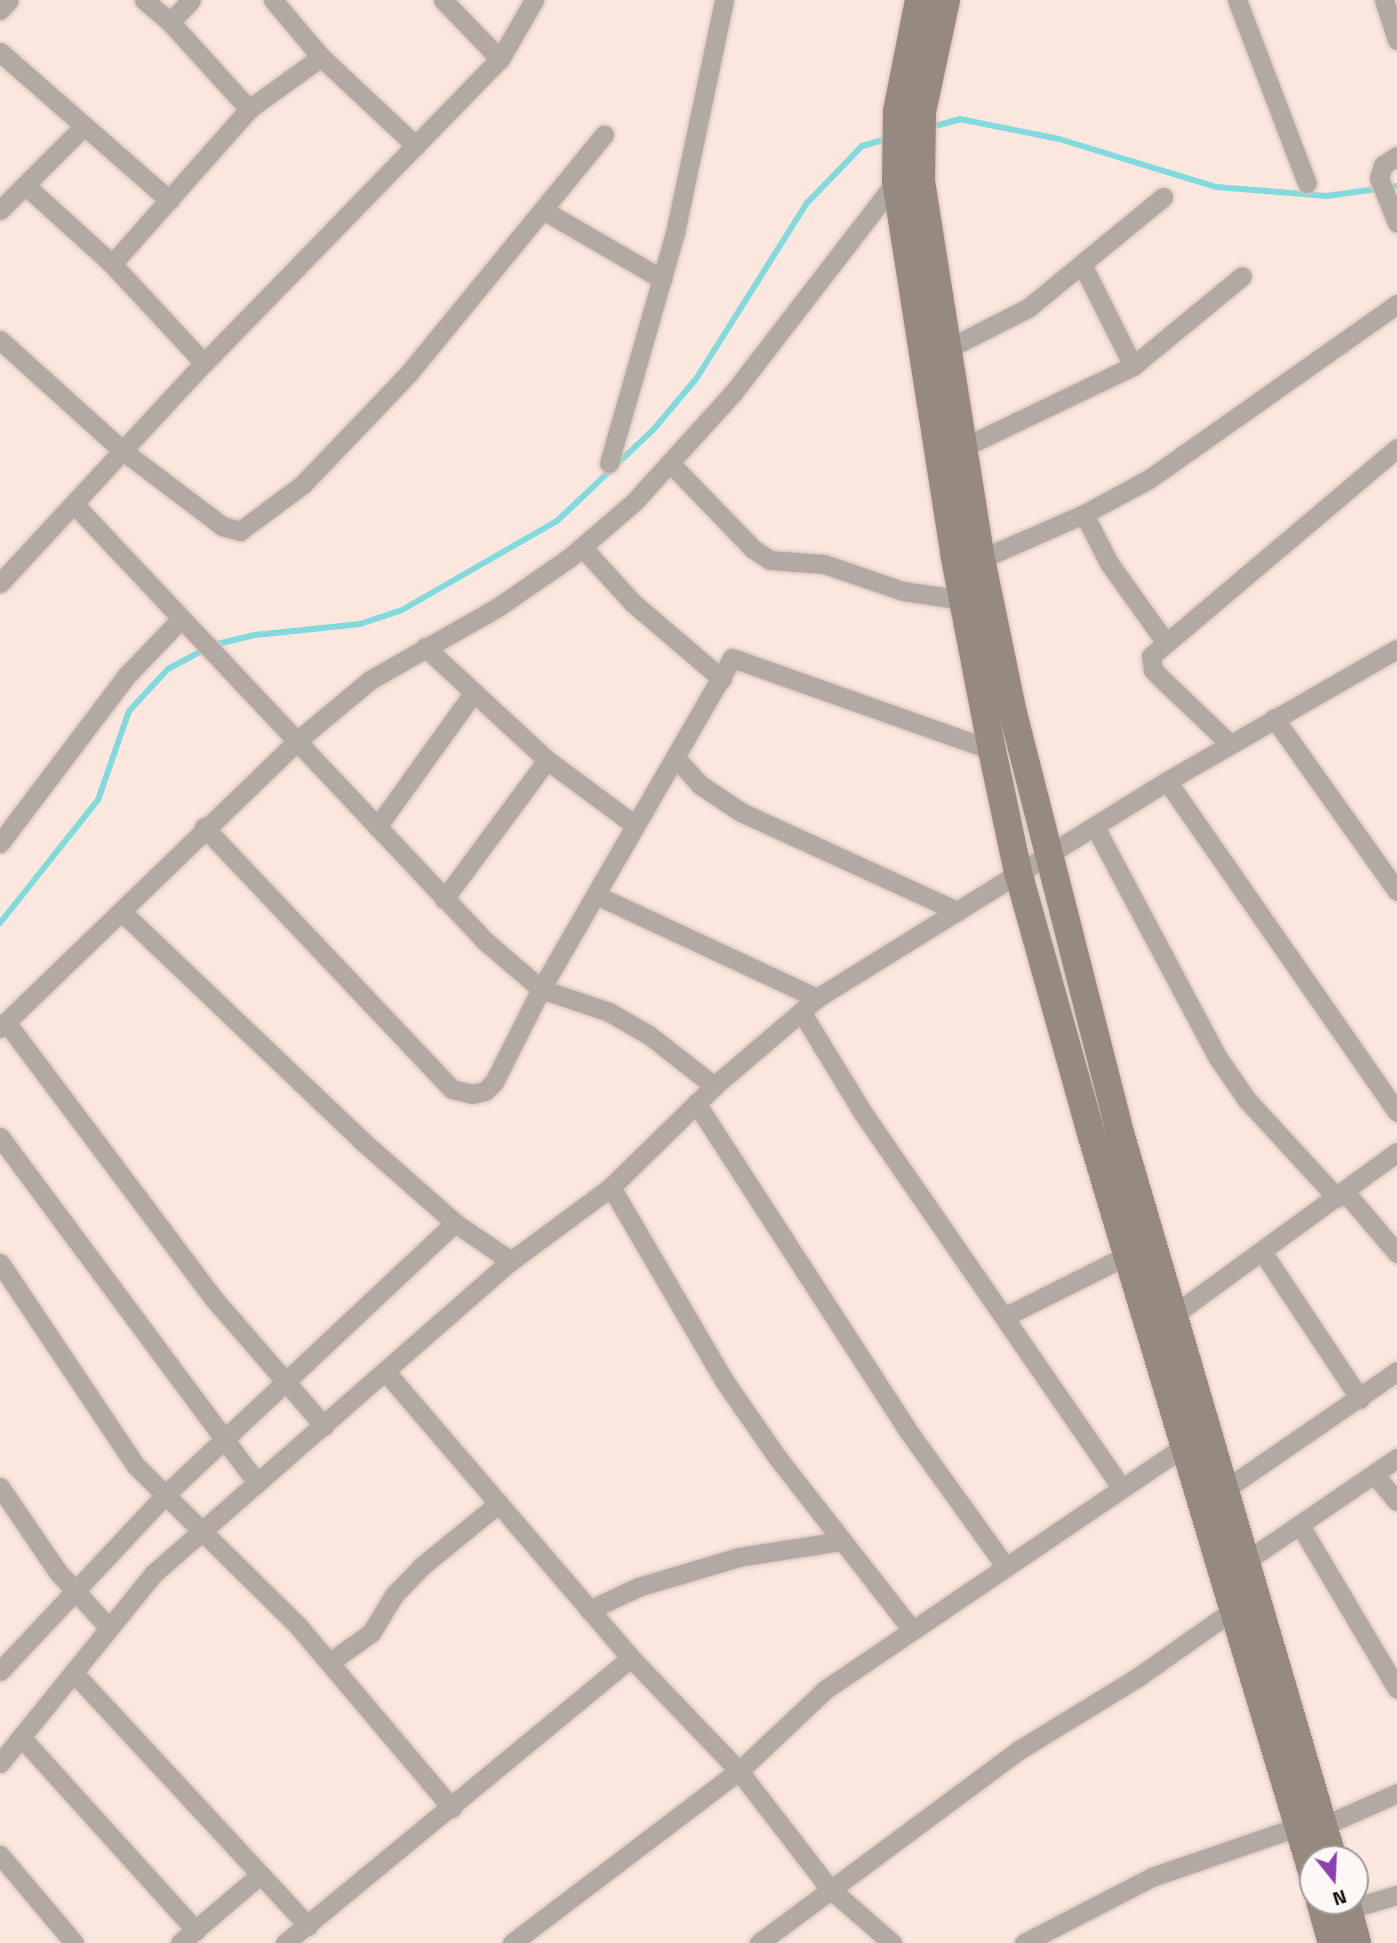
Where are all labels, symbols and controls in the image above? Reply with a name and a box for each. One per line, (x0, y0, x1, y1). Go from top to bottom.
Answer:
north arrow (1299, 1845, 1369, 1915)
text: N (1329, 1883, 1351, 1914)

